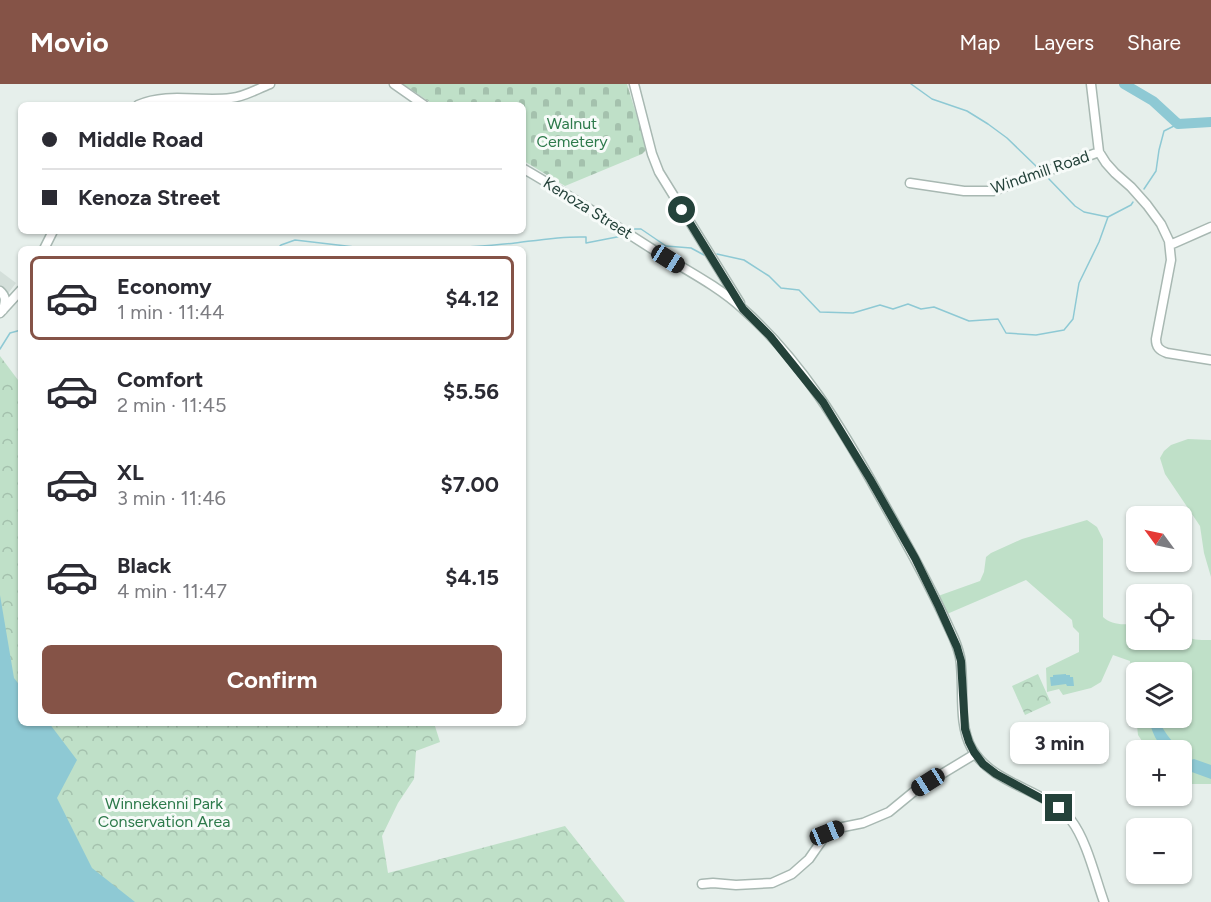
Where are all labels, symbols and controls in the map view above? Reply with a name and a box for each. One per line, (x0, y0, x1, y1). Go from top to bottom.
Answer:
text: Movio (30, 25, 109, 59)
text: Map (960, 30, 1000, 55)
text: Layers (1033, 30, 1094, 55)
text: Share (1127, 30, 1181, 55)
park label: Walnut Cemetery (536, 114, 608, 151)
text: Middle Road (78, 126, 203, 153)
street label: Windmill Road (988, 146, 1092, 198)
street label: Kenoza Street (540, 173, 636, 243)
text: Kenoza Street (78, 184, 221, 211)
route start (668, 196, 695, 223)
car (648, 242, 688, 276)
icon: car (45, 271, 99, 325)
text: Economy (117, 273, 212, 300)
text: $4.12 (445, 285, 499, 312)
text: 1 min · 11:44 (117, 300, 224, 324)
icon: car (45, 364, 99, 418)
text: Comfort (117, 366, 203, 393)
text: $5.56 (443, 378, 499, 405)
text: 2 min · 11:45 (117, 393, 226, 417)
icon: car (45, 457, 99, 511)
text: XL (117, 459, 144, 486)
text: $7.00 (441, 471, 499, 498)
text: 3 min · 11:46 (117, 486, 226, 510)
north arrow (1126, 506, 1192, 572)
map controls (1126, 506, 1192, 884)
icon: car (45, 550, 99, 604)
text: Black (117, 552, 171, 579)
text: $4.15 (445, 564, 499, 591)
text: 4 min · 11:47 (117, 579, 227, 603)
button: locate (1126, 584, 1192, 650)
button: Confirm (42, 645, 502, 714)
button: layers (1126, 662, 1192, 728)
callout: 3 min (1010, 721, 1108, 763)
text: 3 min (1035, 731, 1084, 755)
button: + (1126, 740, 1192, 806)
car (908, 765, 948, 799)
park label: Winnekenni Park Conservation Area (98, 794, 230, 831)
route end (1045, 794, 1072, 821)
car (807, 818, 847, 848)
button: − (1126, 818, 1192, 884)

